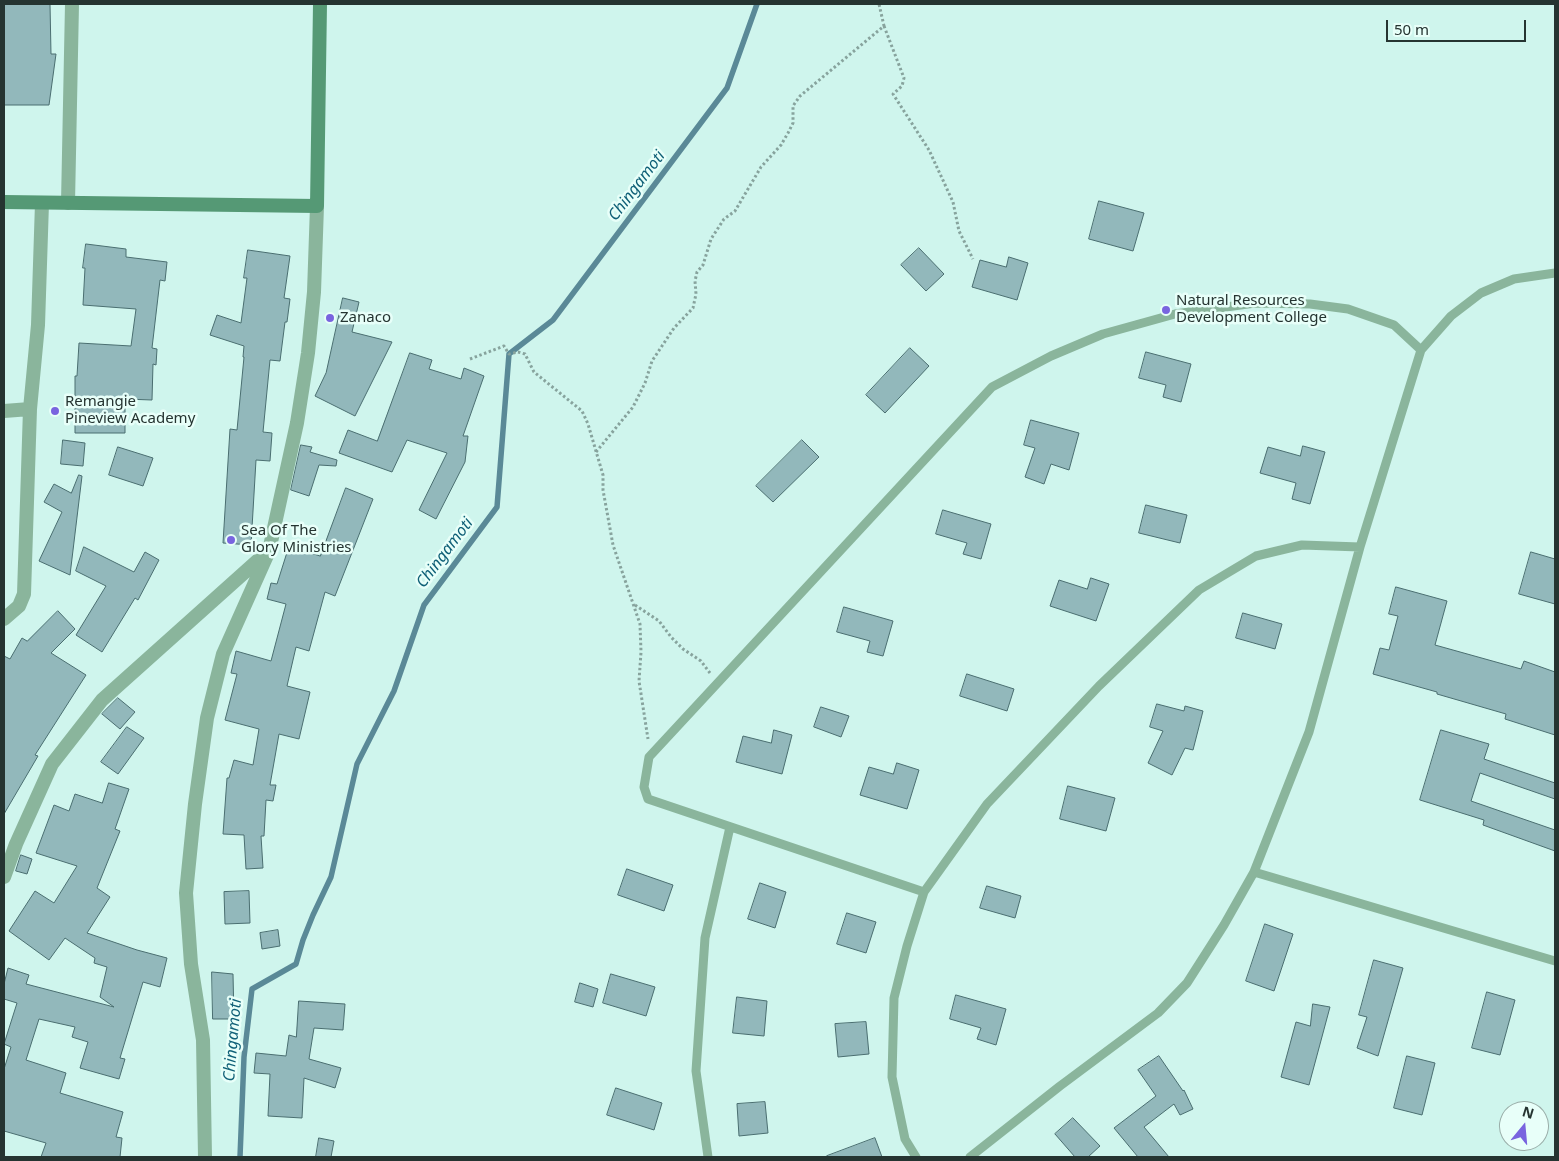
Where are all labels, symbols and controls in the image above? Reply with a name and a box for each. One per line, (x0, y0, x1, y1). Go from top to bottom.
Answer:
scale bar (1389, 10, 1529, 42)
text: 50 m (1394, 19, 1429, 39)
water label: Chingamoti (604, 147, 670, 225)
place label: Natural Resources Development College (1176, 292, 1327, 327)
marker: Natural Resources Development College (1160, 304, 1172, 316)
place label: Zanaco (340, 309, 391, 327)
marker: Zanaco (324, 312, 336, 324)
place label: Remangie Pineview Academy (65, 393, 195, 428)
marker: Remangie Pineview Academy (49, 405, 61, 417)
water label: Chingamoti (412, 514, 478, 592)
place label: Sea Of The Glory Ministries (241, 522, 352, 557)
marker: Sea Of The Glory Ministries (225, 534, 237, 546)
water label: Chingamoti (220, 998, 246, 1082)
north arrow (1499, 1101, 1549, 1151)
text: N (1520, 1101, 1536, 1123)

